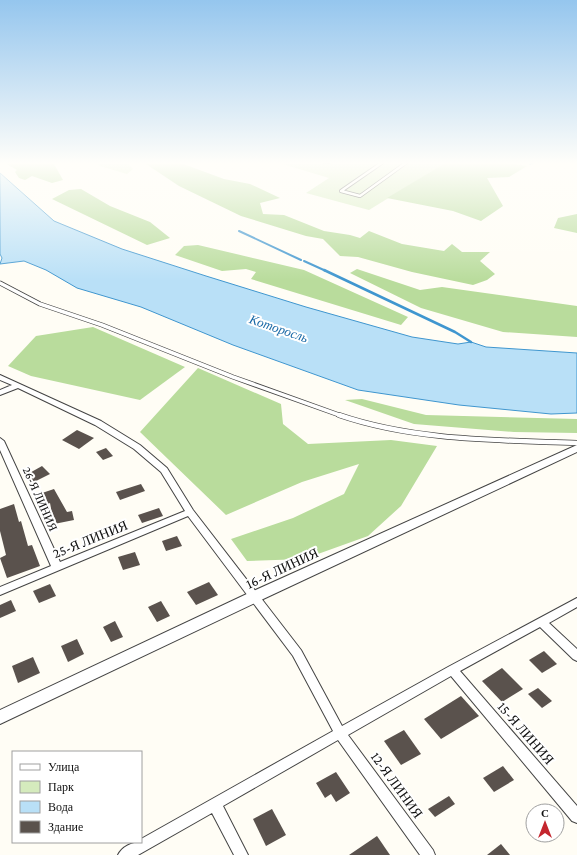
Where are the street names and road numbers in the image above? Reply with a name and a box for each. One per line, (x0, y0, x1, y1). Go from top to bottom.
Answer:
street label: 26-Я ЛИНИЯ (20, 465, 60, 533)
street label: 25-Я ЛИНИЯ (50, 517, 130, 561)
street label: 16-Я ЛИНИЯ (243, 544, 321, 592)
street label: 15-Я ЛИНИЯ (495, 699, 557, 767)
street label: 12-Я ЛИНИЯ (368, 749, 426, 821)

